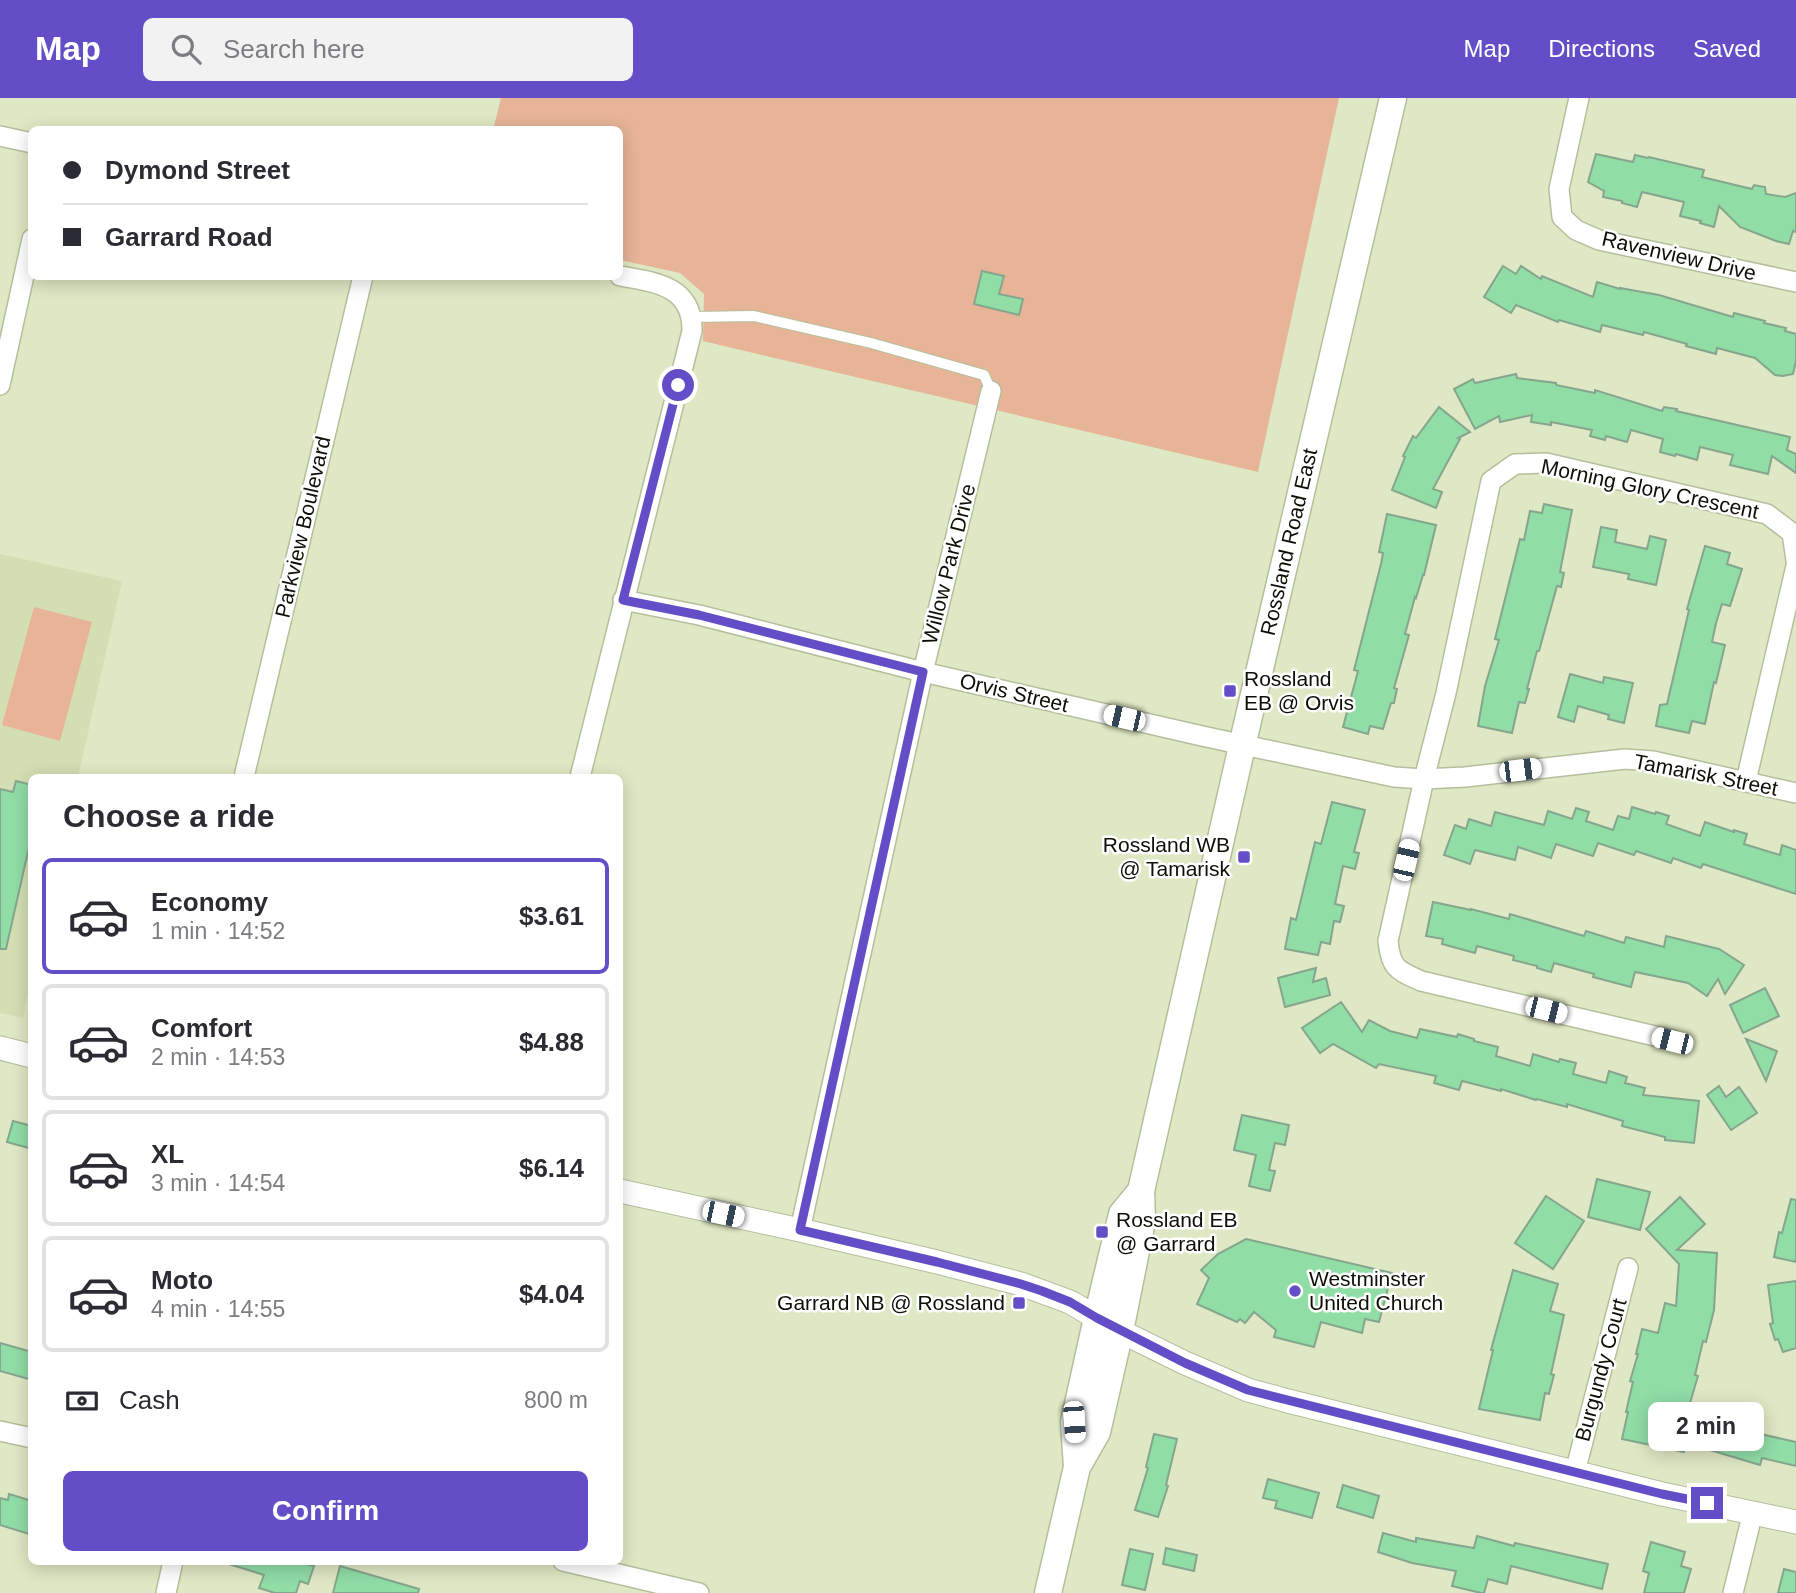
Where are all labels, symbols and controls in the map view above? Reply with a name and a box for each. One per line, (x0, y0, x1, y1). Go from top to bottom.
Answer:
search box (143, 18, 633, 81)
text: Map (35, 30, 101, 67)
icon: search (167, 30, 205, 68)
text: Search here (223, 34, 365, 64)
text: Map (1464, 35, 1510, 62)
text: Directions (1548, 35, 1655, 62)
text: Saved (1693, 35, 1761, 62)
text: Dymond Street (105, 155, 290, 185)
text: Garrard Road (105, 222, 273, 252)
street label: Ravenview Drive (1600, 227, 1758, 284)
route start (662, 369, 694, 401)
street label: Parkview Boulevard (270, 434, 335, 620)
street label: Rossland Road East (1256, 446, 1321, 638)
street label: Morning Glory Crescent (1539, 454, 1761, 523)
street label: Willow Park Drive (917, 481, 980, 646)
place label: Rossland EB @ Orvis (1244, 667, 1354, 714)
street label: Orvis Street (958, 669, 1071, 716)
marker: Rossland EB @ Orvis (1222, 683, 1238, 699)
car (1102, 703, 1147, 733)
street label: Tamarisk Street (1632, 749, 1780, 800)
car (1498, 757, 1543, 783)
text: Choose a ride (63, 798, 275, 834)
place label: Rossland WB @ Tamarisk (1103, 833, 1230, 880)
car (1392, 837, 1421, 883)
marker: Rossland WB @ Tamarisk (1236, 849, 1252, 865)
icon: car (67, 885, 130, 948)
text: Economy (151, 887, 268, 917)
text: $3.61 (519, 901, 584, 931)
text: 1 min · 14:52 (151, 918, 285, 944)
car (1524, 995, 1569, 1025)
icon: car (67, 1011, 130, 1074)
text: Comfort (151, 1013, 252, 1043)
car (1650, 1026, 1695, 1056)
text: $4.88 (519, 1027, 584, 1057)
text: 2 min · 14:53 (151, 1044, 285, 1070)
icon: car (67, 1137, 130, 1200)
text: XL (151, 1139, 184, 1169)
text: $6.14 (519, 1153, 584, 1183)
text: 3 min · 14:54 (151, 1170, 285, 1196)
car (701, 1199, 746, 1229)
place label: Rossland EB @ Garrard (1116, 1208, 1237, 1255)
marker: Rossland EB @ Garrard (1094, 1224, 1110, 1240)
icon: car (67, 1263, 130, 1326)
text: Moto (151, 1265, 213, 1295)
place label: Westminster United Church (1309, 1267, 1443, 1314)
text: $4.04 (519, 1279, 584, 1309)
marker: Westminster United Church (1287, 1283, 1303, 1299)
place label: Garrard NB @ Rossland (777, 1291, 1005, 1314)
marker: Garrard NB @ Rossland (1011, 1295, 1027, 1311)
text: 4 min · 14:55 (151, 1296, 285, 1322)
street label: Burgundy Court (1570, 1296, 1631, 1444)
icon: cash (63, 1382, 101, 1420)
text: Cash (119, 1385, 180, 1415)
text: 800 m (524, 1387, 588, 1413)
car (1063, 1400, 1086, 1444)
callout: 2 min (1649, 1402, 1765, 1450)
text: 2 min (1676, 1413, 1736, 1439)
button: Confirm (63, 1471, 588, 1551)
route end (1691, 1487, 1723, 1519)

